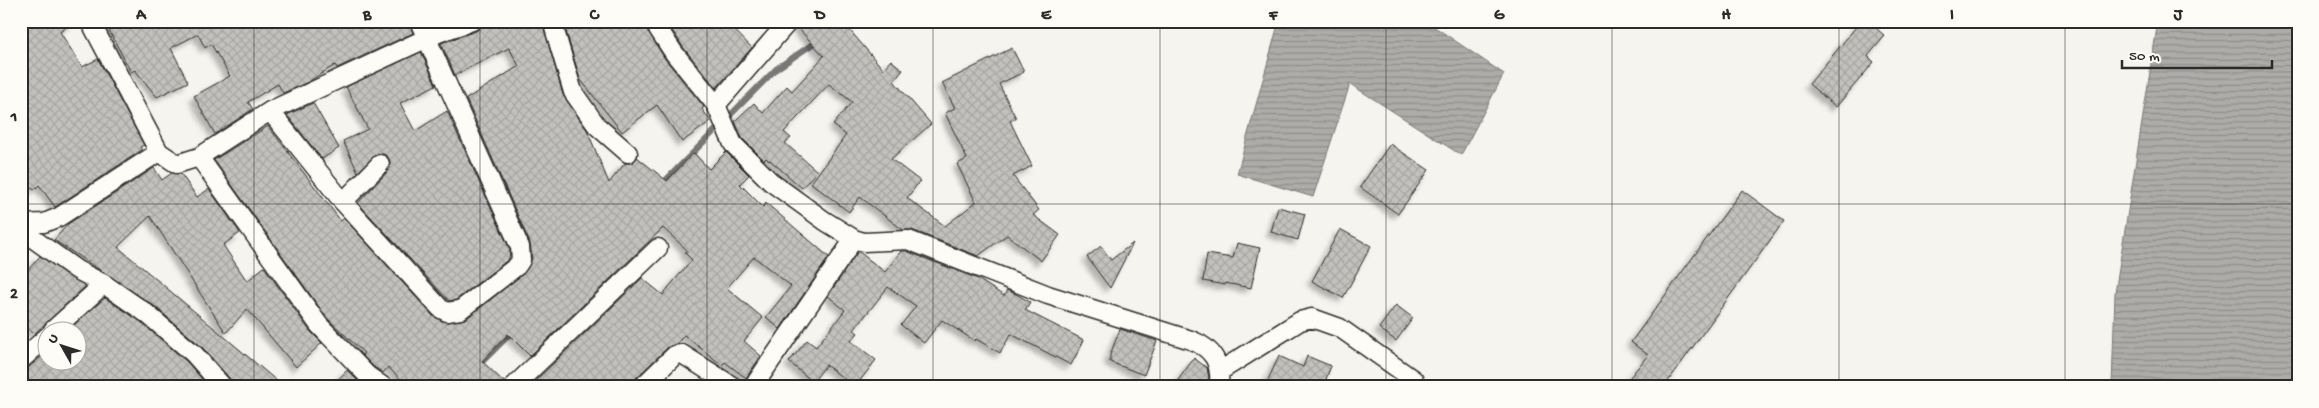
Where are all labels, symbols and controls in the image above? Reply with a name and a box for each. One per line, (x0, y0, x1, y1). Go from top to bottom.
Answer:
text: A (135, 7, 147, 26)
text: B (362, 7, 372, 26)
text: C (589, 7, 600, 26)
text: D (813, 7, 826, 26)
text: E (1041, 7, 1052, 26)
text: F (1268, 7, 1279, 26)
text: G (1494, 7, 1505, 26)
text: H (1721, 7, 1731, 26)
text: I (1950, 7, 1954, 26)
text: J (2173, 7, 2184, 26)
scale bar (2122, 38, 2272, 70)
text: 50 m (2129, 48, 2160, 66)
text: 1 (10, 109, 17, 128)
text: 2 (10, 286, 18, 305)
north arrow (38, 320, 88, 370)
text: U (45, 331, 63, 348)

